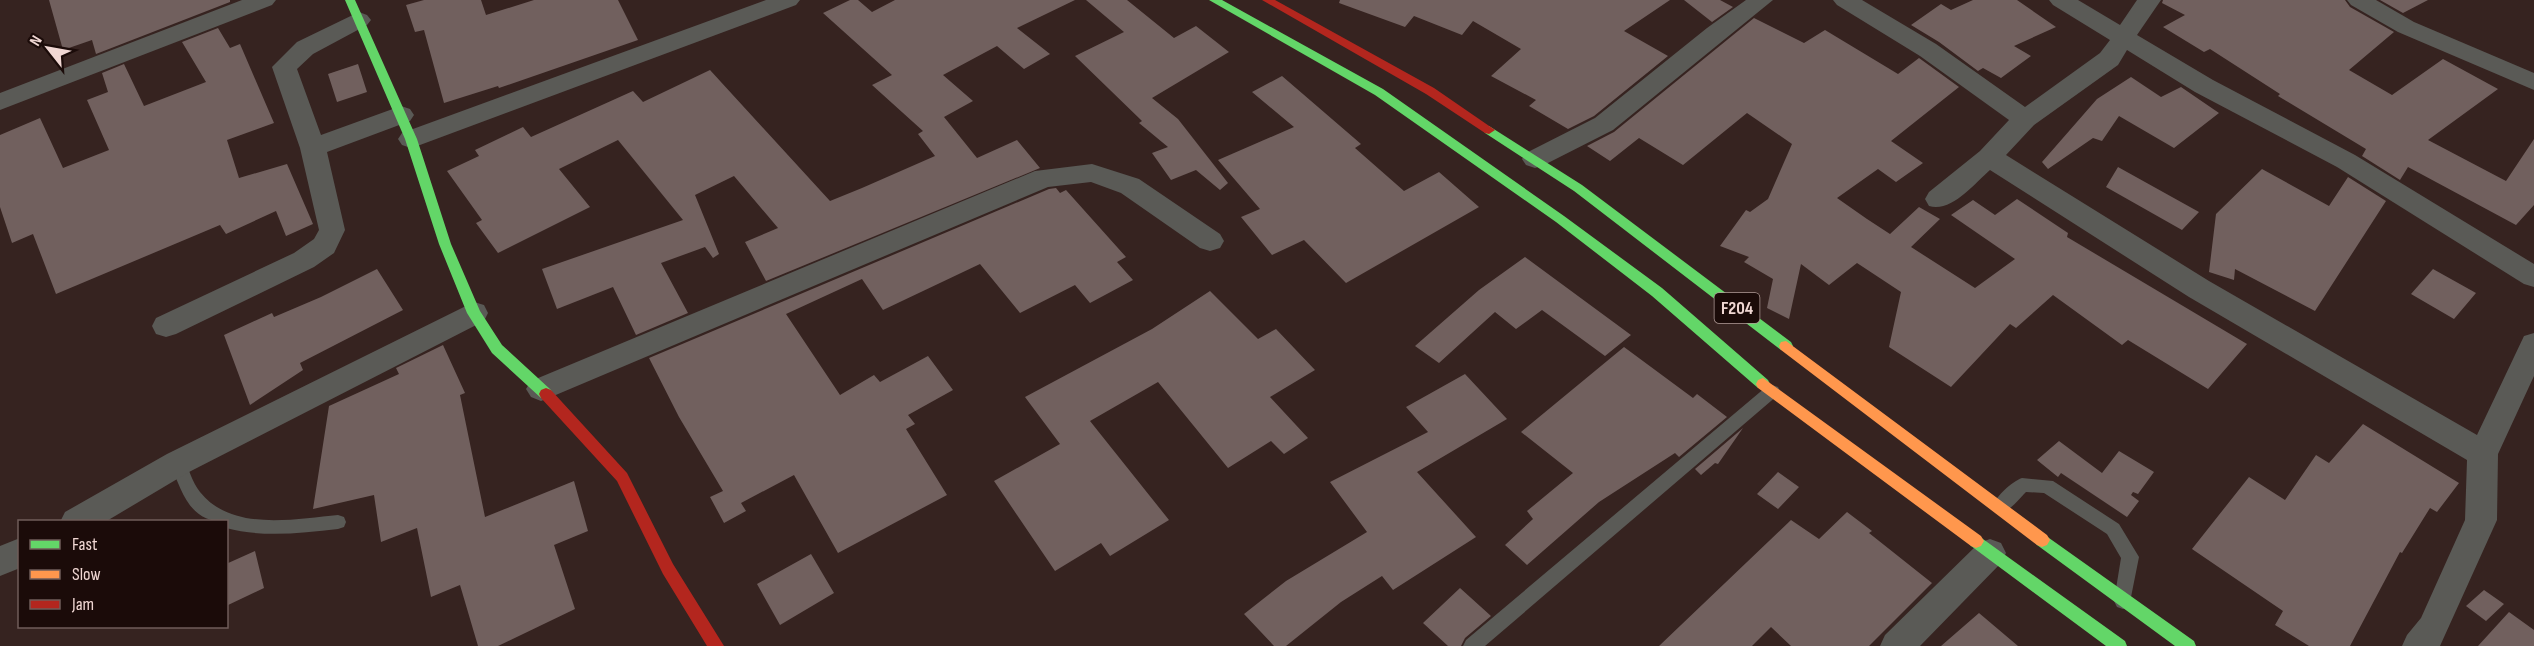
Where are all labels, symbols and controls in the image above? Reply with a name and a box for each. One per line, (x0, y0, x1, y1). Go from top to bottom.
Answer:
north arrow (18, 18, 78, 78)
text: N (26, 32, 47, 50)
road number: F204 (1714, 293, 1760, 323)
legend (18, 520, 228, 628)
text: Fast (72, 534, 98, 555)
text: Slow (72, 564, 101, 585)
text: Jam (71, 594, 94, 615)

